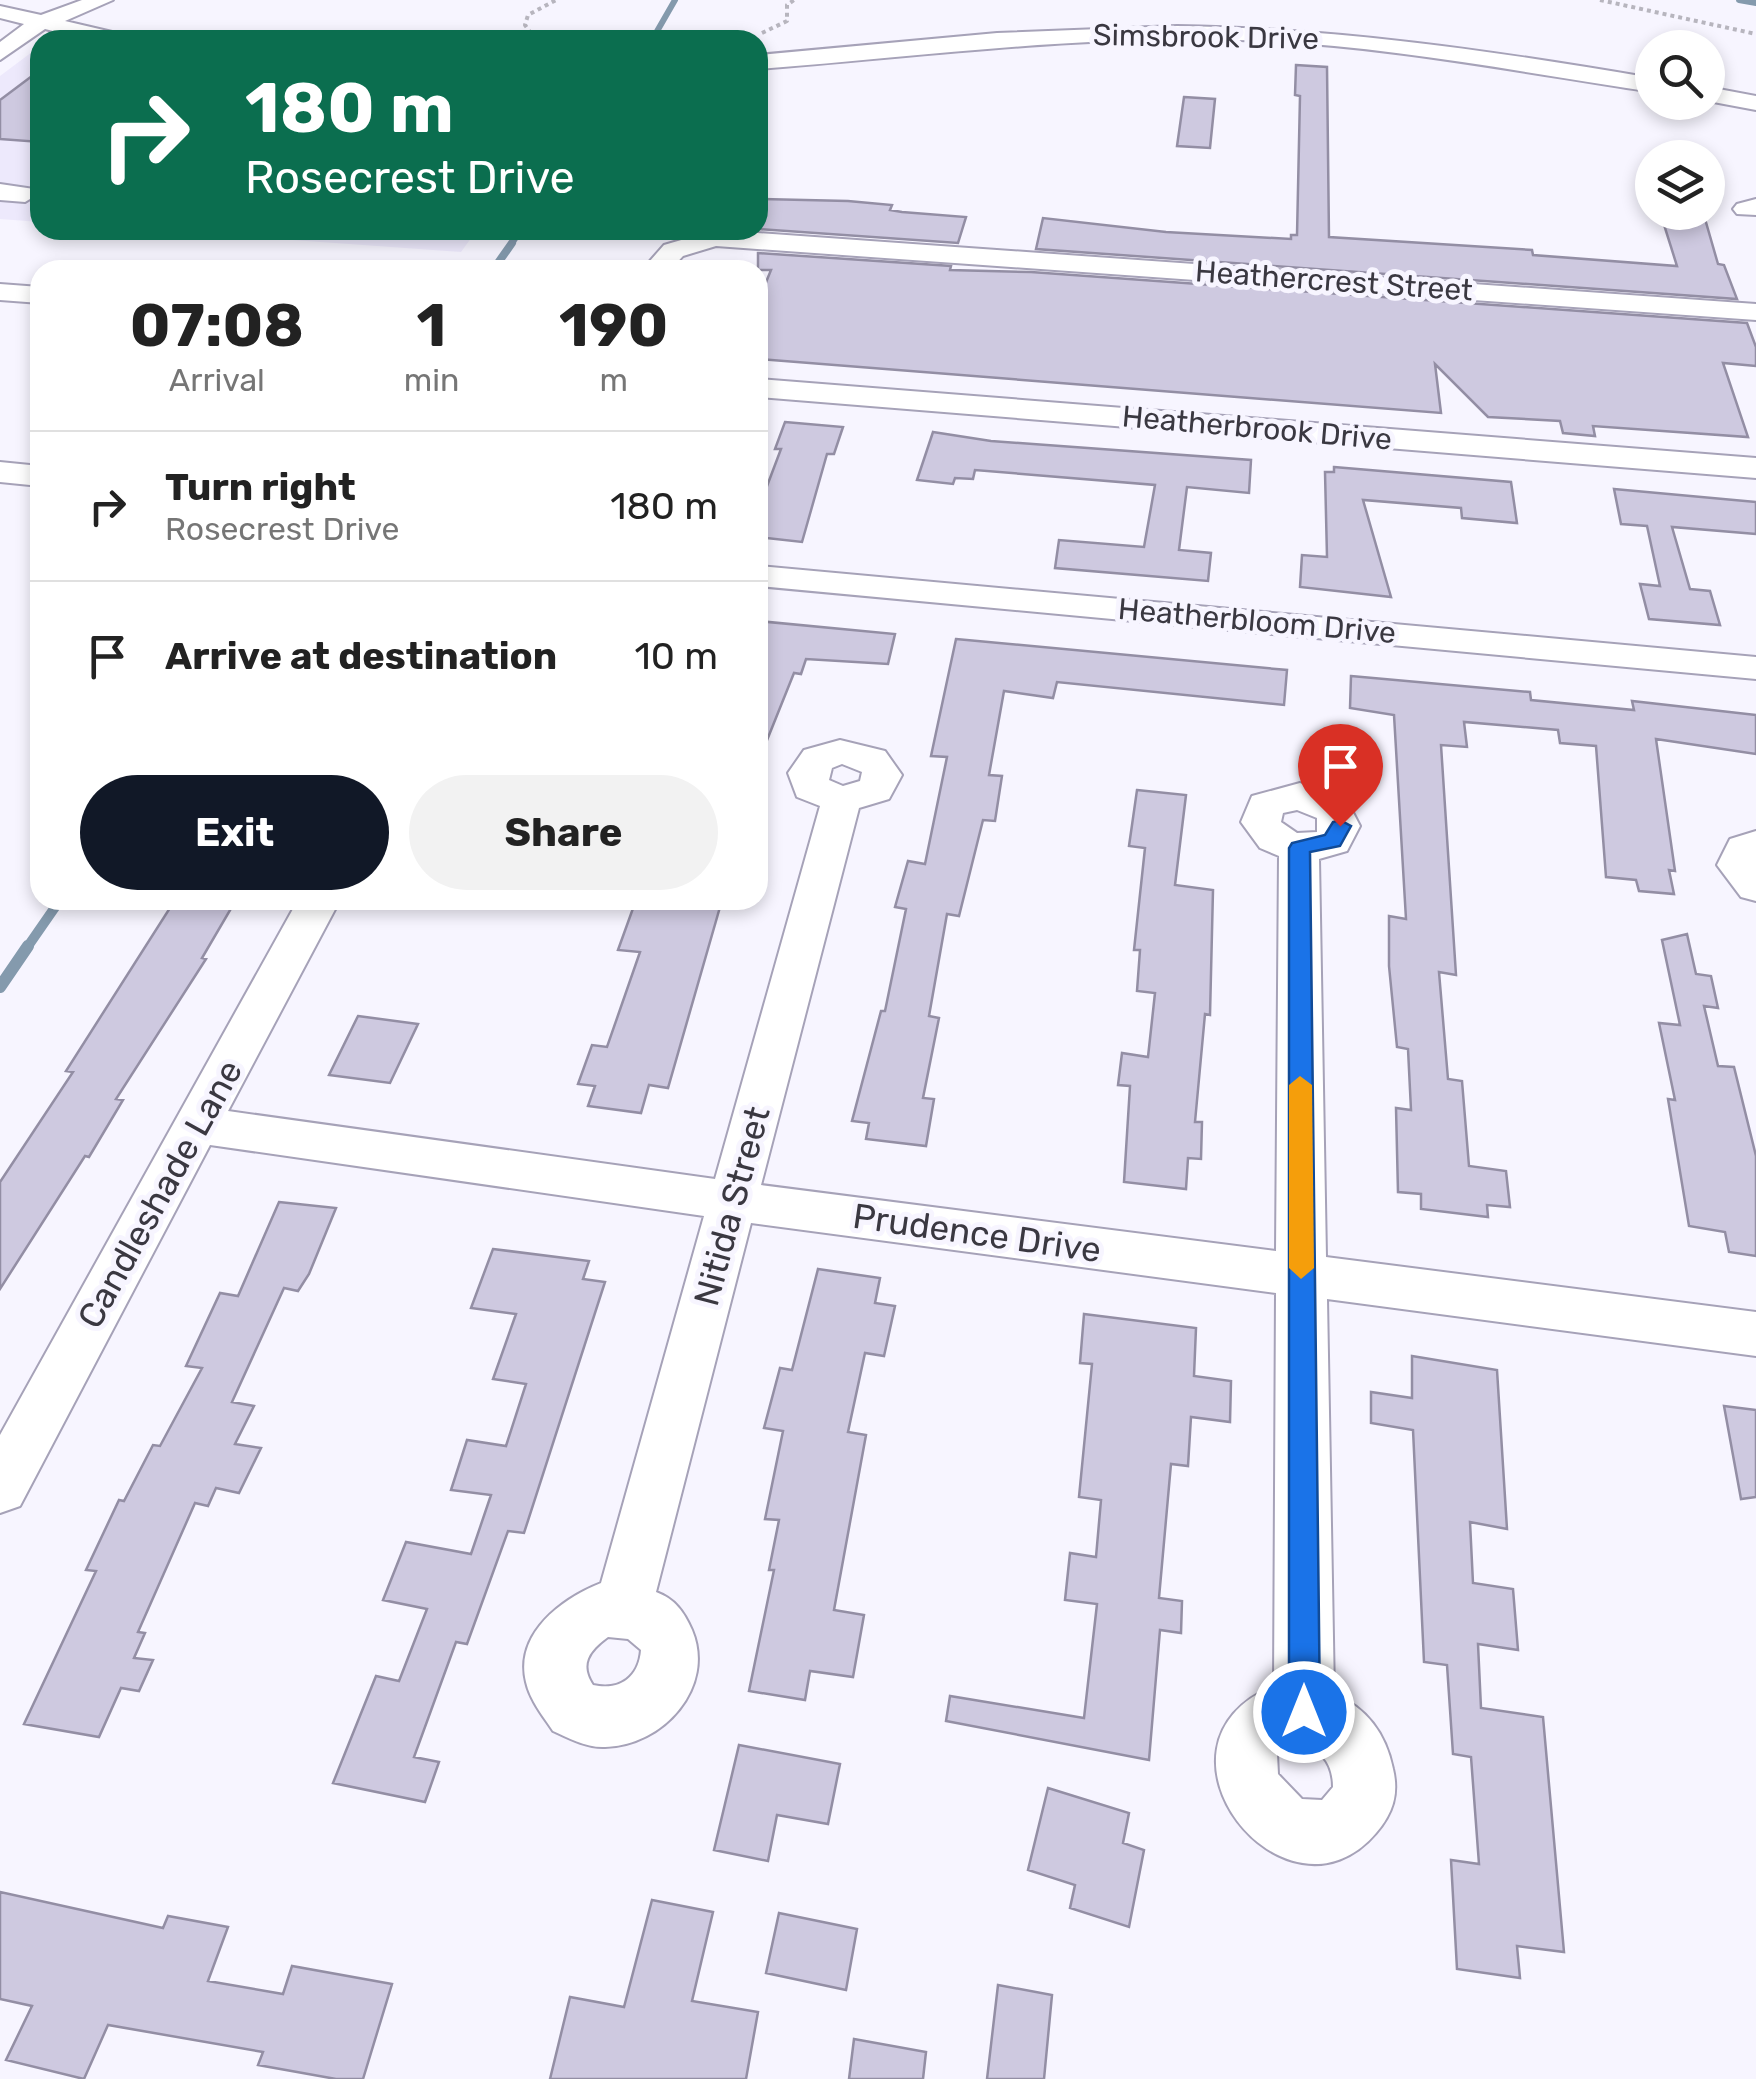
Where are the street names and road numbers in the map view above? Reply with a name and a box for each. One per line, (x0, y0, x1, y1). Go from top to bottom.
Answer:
street label: Simsbrook Drive (1093, 17, 1319, 57)
street label: Heathercrest Street (1194, 253, 1474, 309)
street label: Heatherbrook Drive (1120, 398, 1394, 458)
street label: Heatherbloom Drive (1117, 591, 1397, 651)
street label: Candleshade Lane (69, 1053, 251, 1335)
street label: Nitida Street (685, 1102, 779, 1310)
street label: Prudence Drive (850, 1195, 1104, 1271)

